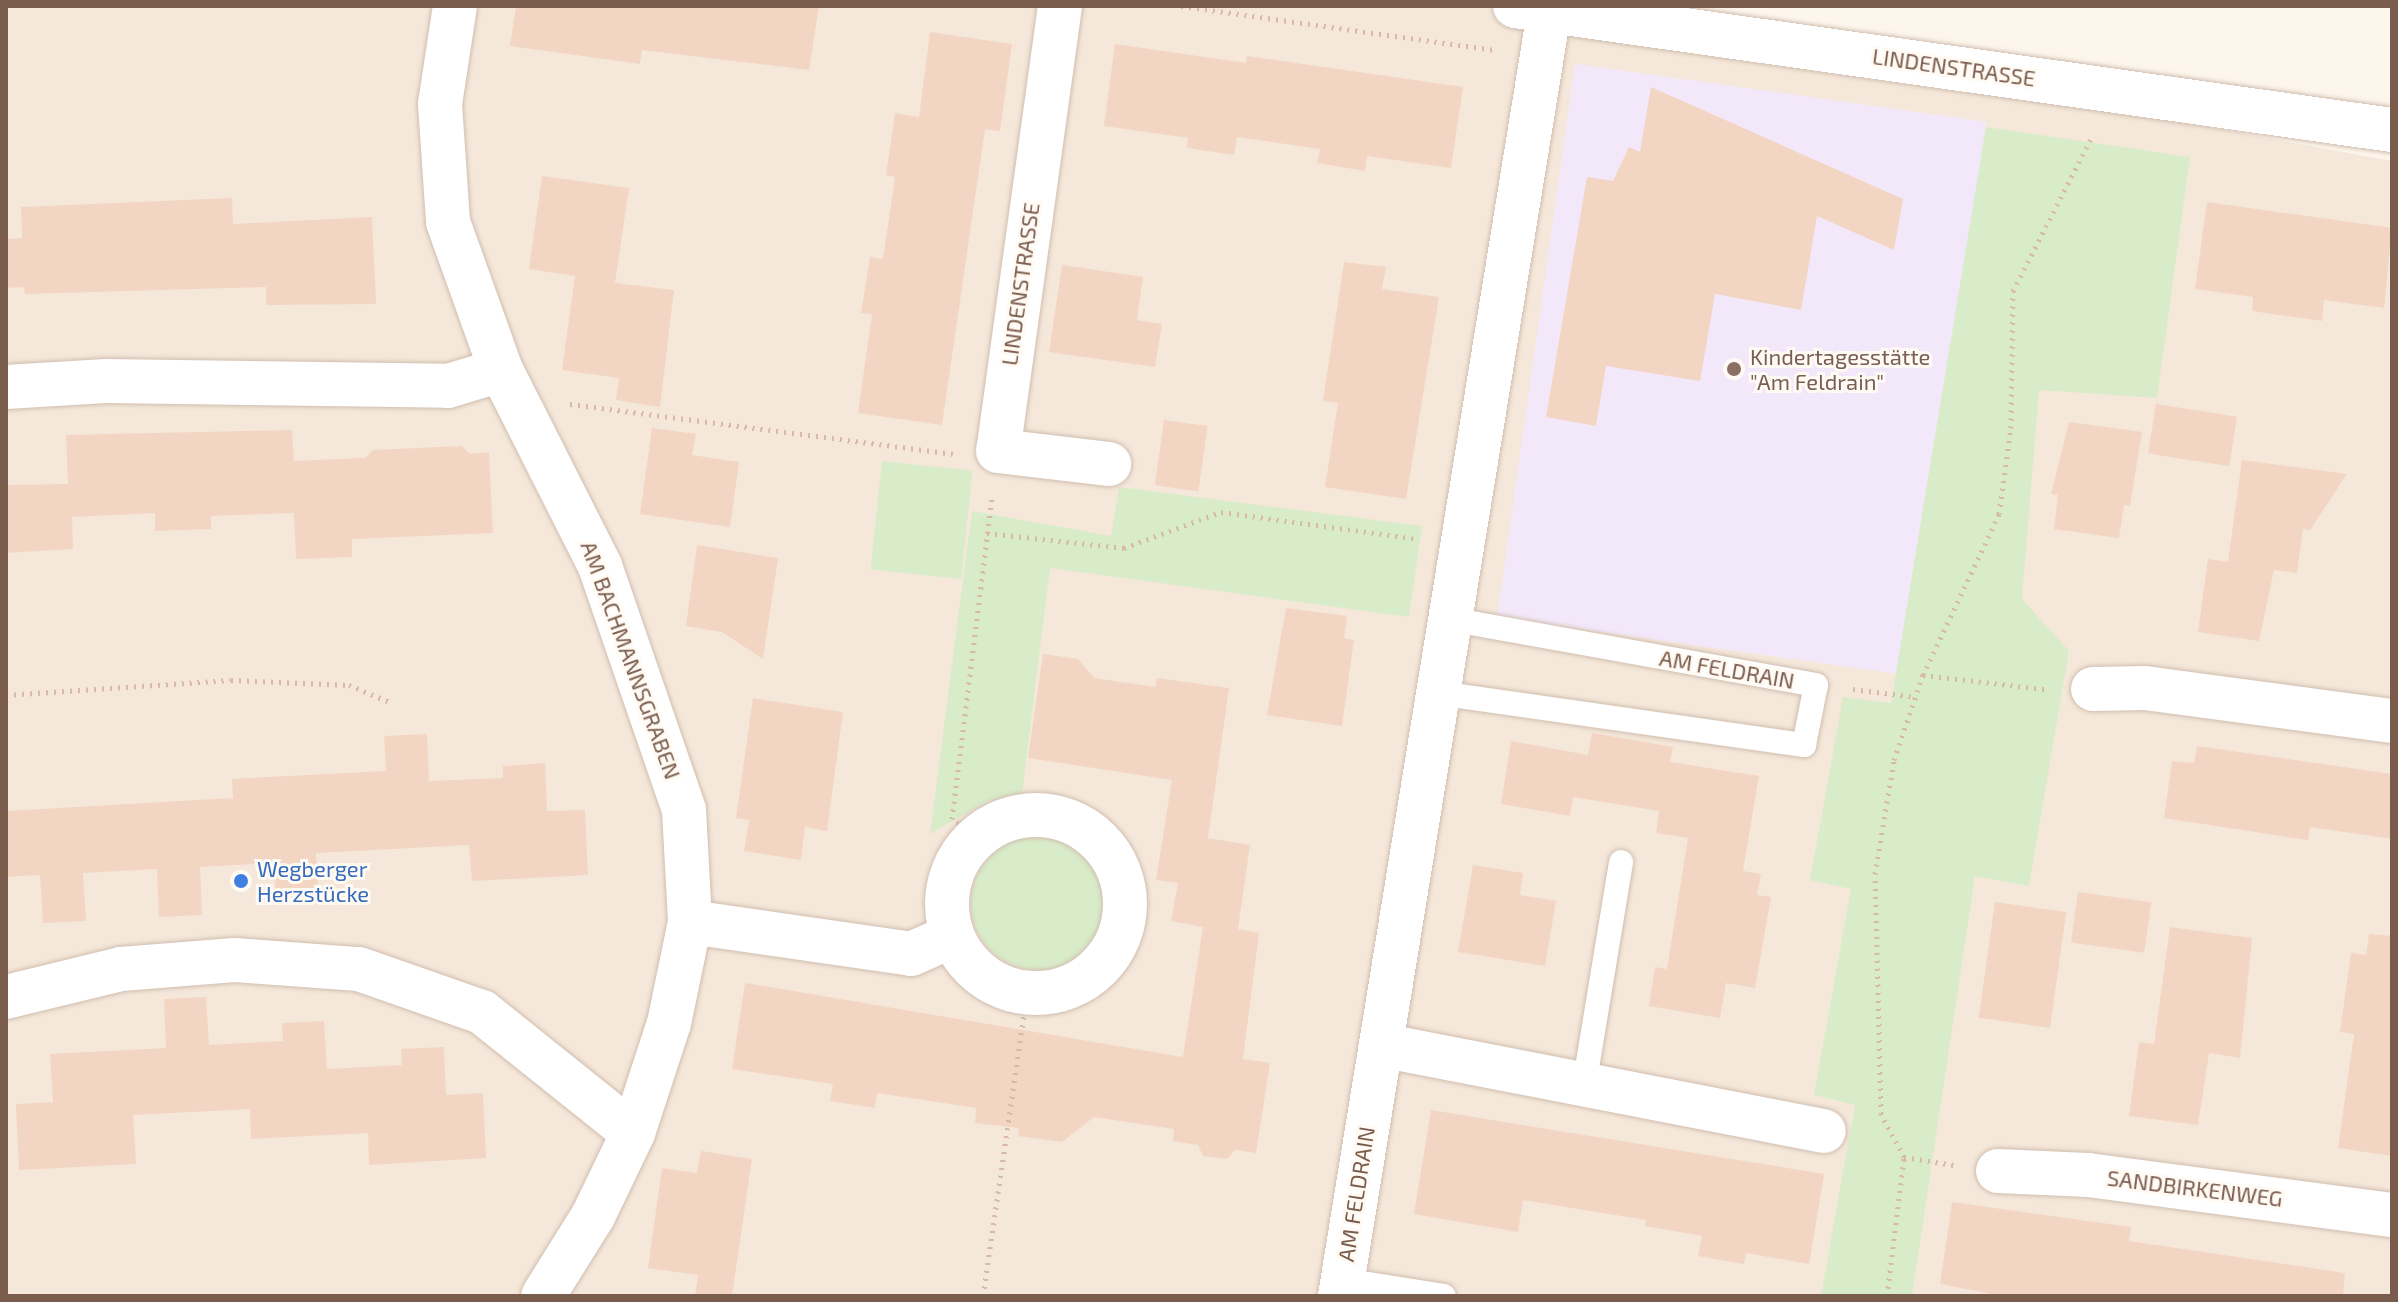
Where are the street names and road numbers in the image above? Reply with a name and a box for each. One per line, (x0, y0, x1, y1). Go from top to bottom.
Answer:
street label: LINDENSTRASSE (1871, 42, 2037, 92)
street label: LINDENSTRASSE (995, 201, 1045, 367)
street label: AM BACHMANNSGRABEN (576, 537, 686, 783)
street label: AM FELDRAIN (1657, 644, 1797, 694)
street label: AM FELDRAIN (1332, 1125, 1380, 1263)
street label: SANDBIRKENWEG (2106, 1164, 2284, 1212)

